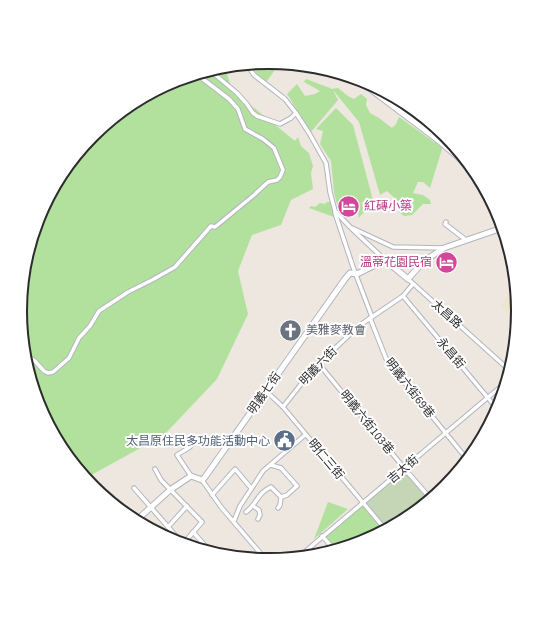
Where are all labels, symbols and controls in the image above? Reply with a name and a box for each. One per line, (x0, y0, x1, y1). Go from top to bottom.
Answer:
hotel icon: 紅磚小築 (335, 193, 361, 219)
place label: 紅磚小築 (364, 198, 412, 215)
hotel icon: 溫蒂花園民宿 (434, 249, 460, 275)
place label: 溫蒂花園民宿 (360, 254, 432, 271)
street label: 太昌路 (428, 296, 466, 333)
church icon: 美雅麥教會 (277, 317, 303, 343)
place label: 美雅麥教會 (306, 322, 366, 339)
street label: 永昌街 (433, 334, 469, 373)
street label: 明義六街 (296, 343, 341, 390)
street label: 明義六街69巷 (381, 355, 438, 422)
street label: 明義七街 (244, 369, 285, 418)
street label: 明義六街103巷 (335, 387, 398, 458)
public building icon: 太昌原住民多功能活動中心 (272, 428, 298, 454)
place label: 太昌原住民多功能活動中心 (126, 433, 270, 450)
street label: 明仁三街 (304, 435, 348, 483)
street label: 吉太街 (384, 451, 423, 487)

